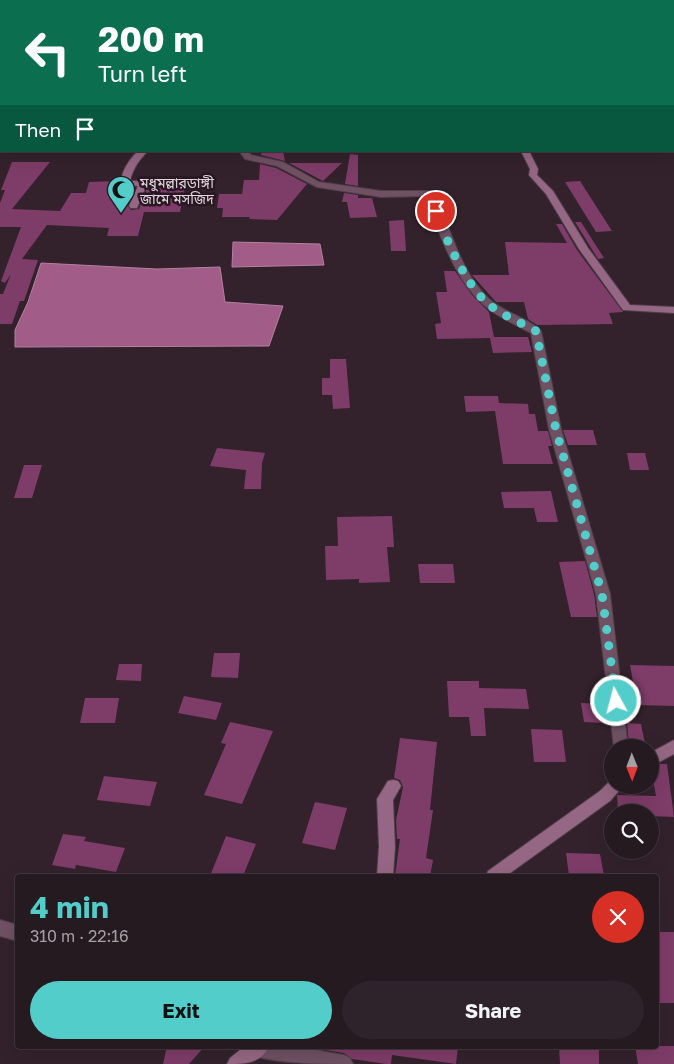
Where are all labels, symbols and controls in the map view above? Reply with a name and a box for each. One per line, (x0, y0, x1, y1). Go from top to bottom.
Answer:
text: 200 m (98, 18, 204, 60)
icon: left (15, 20, 80, 85)
text: Turn left (98, 60, 187, 87)
icon: arrive (71, 115, 99, 143)
text: Then (15, 118, 61, 141)
place label: মধুমল্লারডাঙ্গী জামে মসজিদ (139, 174, 214, 207)
mosque icon: মধুমল্লারডাঙ্গী জামে মসজিদ (106, 175, 136, 214)
pin (415, 190, 457, 232)
icon: arrive (422, 197, 450, 225)
position arrow (589, 674, 641, 726)
north arrow (604, 739, 659, 794)
map controls (604, 739, 659, 859)
button: search (604, 804, 659, 859)
text: 4 min (30, 889, 109, 925)
button: close (592, 891, 644, 943)
text: 310 m · 22:16 (30, 926, 129, 946)
button: Exit (30, 981, 332, 1039)
button: Share (342, 981, 644, 1039)

